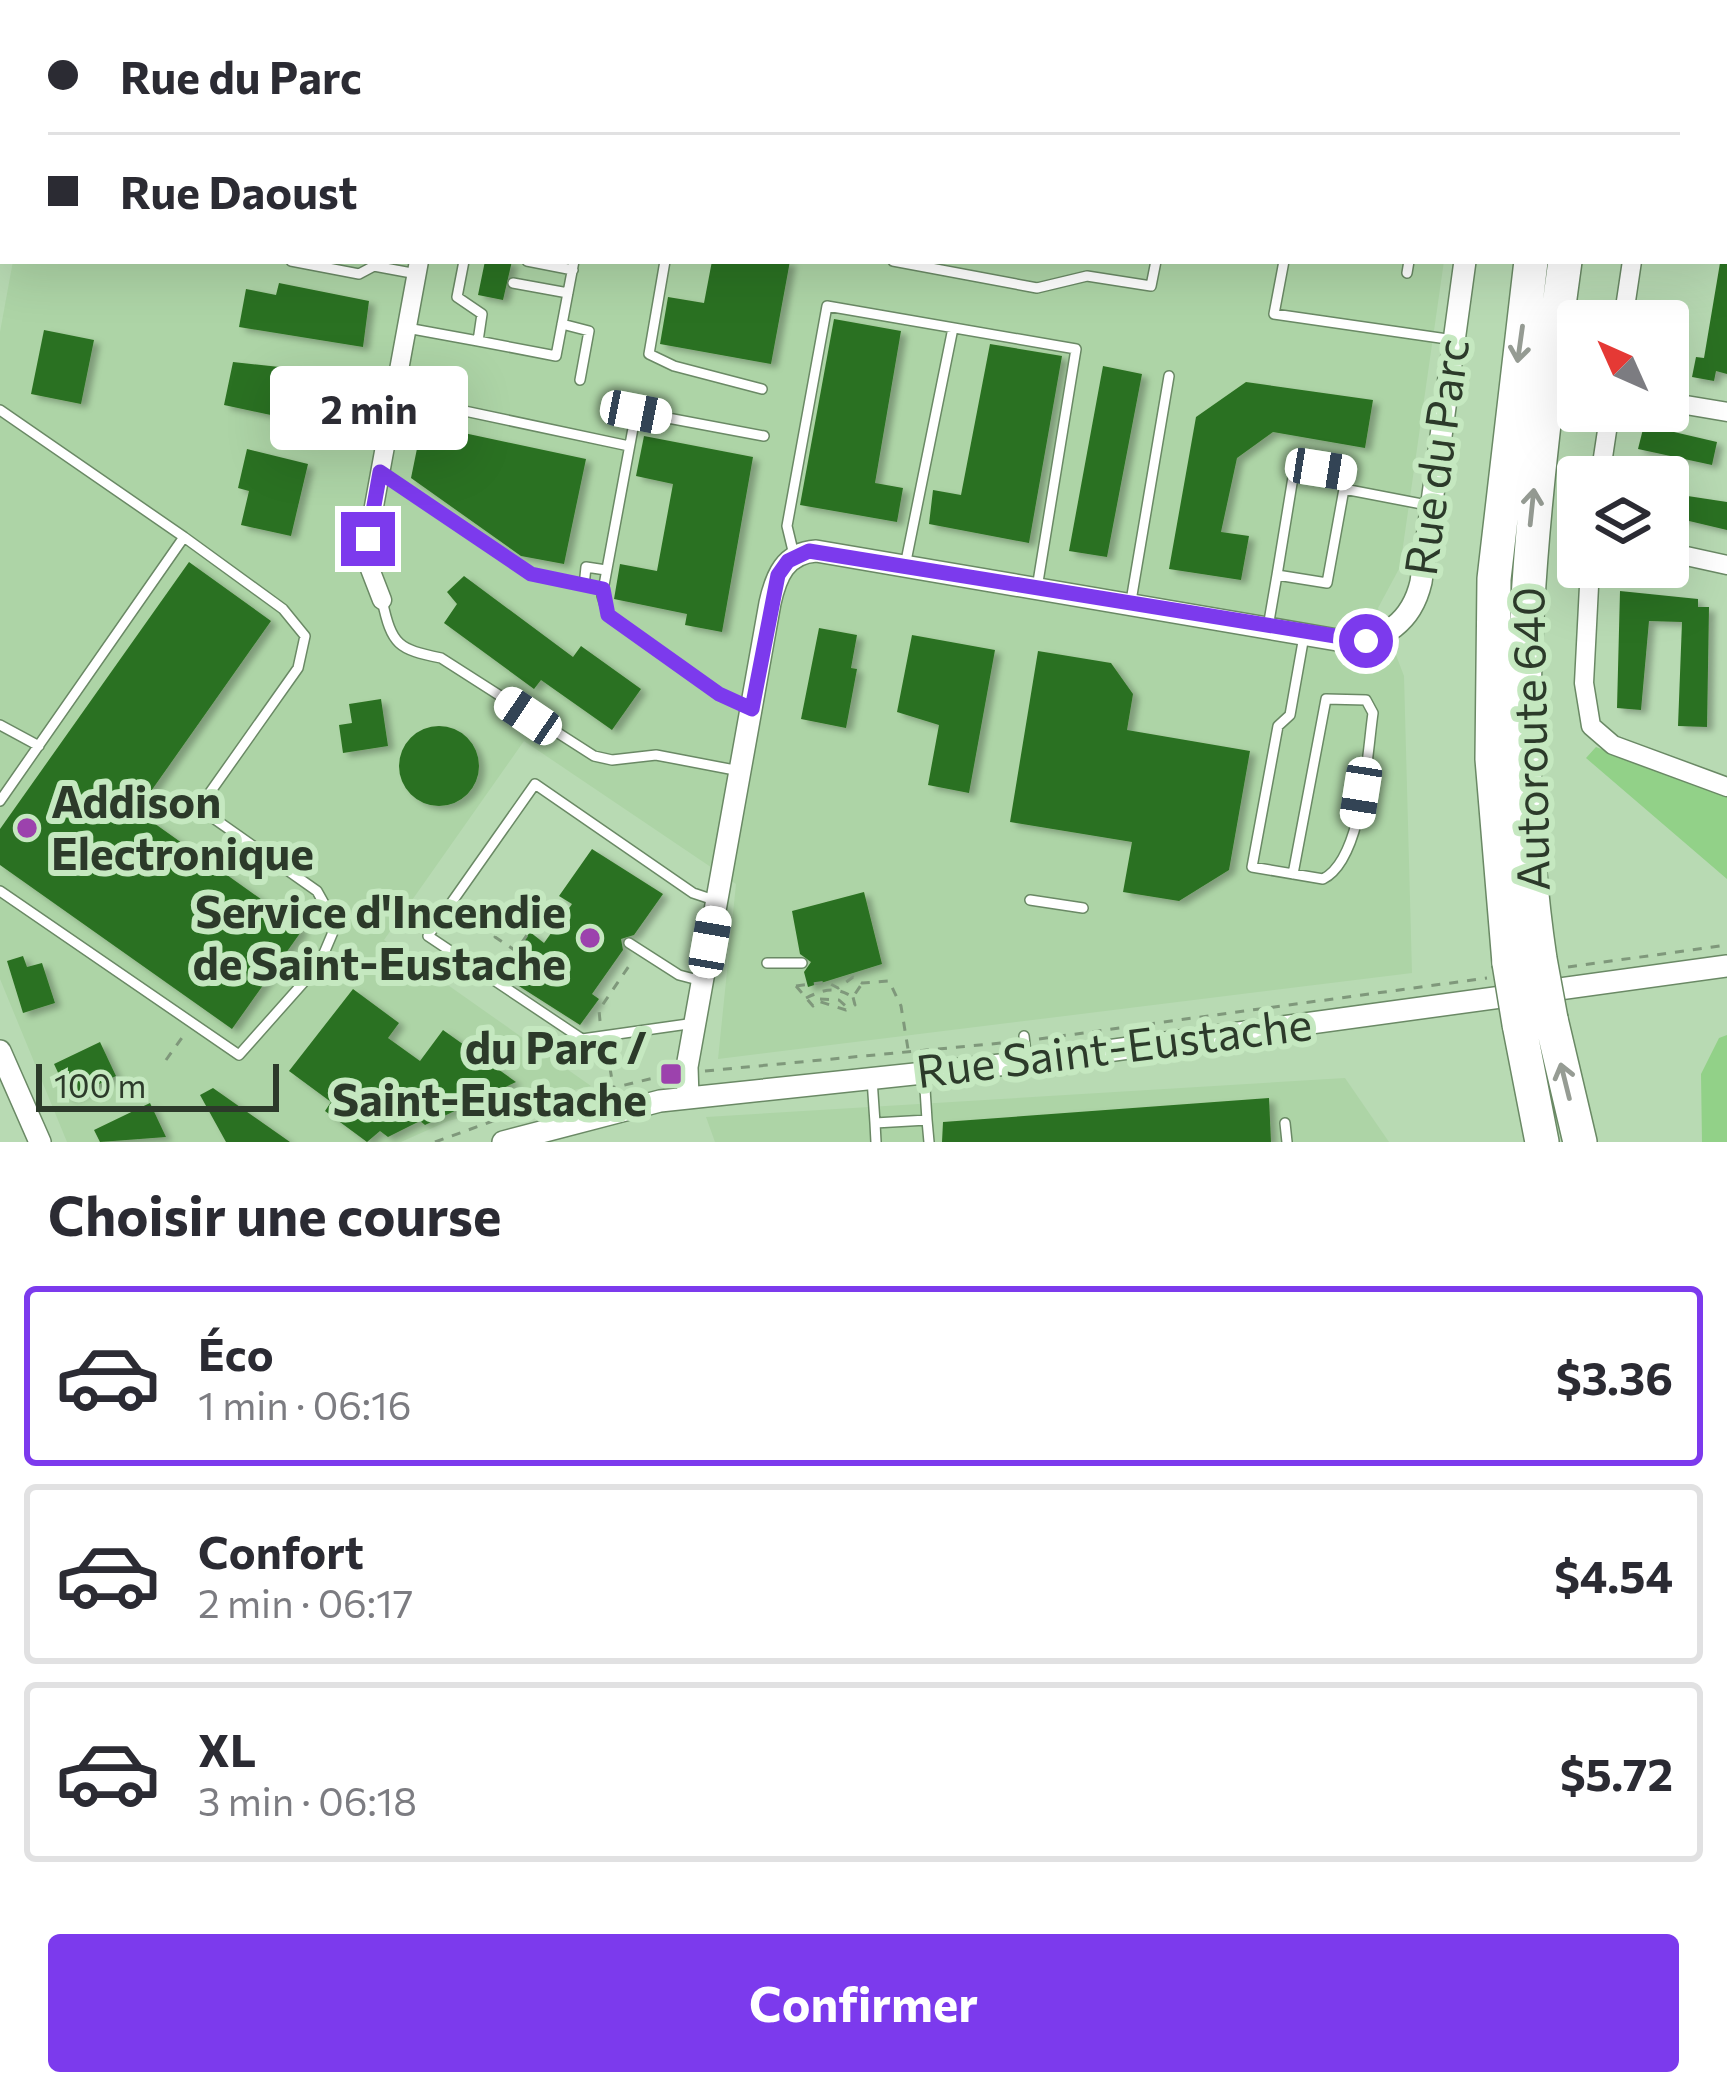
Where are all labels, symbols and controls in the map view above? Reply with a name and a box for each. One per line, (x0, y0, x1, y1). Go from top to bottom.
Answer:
text: Rue du Parc (120, 48, 362, 103)
text: Rue Daoust (120, 163, 358, 218)
north arrow (1557, 300, 1689, 432)
map controls (1557, 300, 1689, 588)
one-way arrow (1508, 324, 1531, 363)
street label: Rue du Parc (1391, 335, 1478, 578)
callout: 2 min (269, 365, 467, 449)
text: 2 min (320, 384, 418, 432)
car (597, 387, 675, 437)
car (1283, 446, 1359, 492)
button: layers (1557, 456, 1689, 588)
one-way arrow (1521, 488, 1544, 527)
route end (341, 512, 395, 566)
street label: Autoroute 640 (1498, 587, 1559, 892)
route start (1339, 614, 1393, 668)
car (488, 681, 568, 751)
car (1338, 755, 1384, 831)
place label: Addison Electronique (51, 772, 314, 879)
marker: Addison Electronique (14, 815, 40, 841)
place label: Service d'Incendie de Saint-Eustache (192, 882, 566, 989)
car (686, 903, 734, 981)
marker: Service d'Incendie de Saint-Eustache (577, 925, 603, 951)
street label: Rue Saint-Eustache (913, 994, 1315, 1097)
place label: du Parc / Saint-Eustache (332, 1018, 647, 1125)
scale bar (36, 1058, 279, 1111)
marker: du Parc / Saint-Eustache (658, 1061, 684, 1087)
one-way arrow (1553, 1062, 1575, 1100)
text: 100 m (54, 1064, 146, 1105)
text: Choisir une course (48, 1181, 501, 1247)
icon: car (54, 1322, 162, 1430)
text: Éco (198, 1325, 274, 1380)
text: $3.36 (1556, 1349, 1673, 1404)
text: 1 min · 06:16 (198, 1380, 411, 1428)
icon: car (54, 1520, 162, 1628)
text: Confort (198, 1523, 364, 1578)
text: $4.54 (1554, 1547, 1673, 1602)
text: 2 min · 06:17 (198, 1578, 413, 1626)
icon: car (54, 1718, 162, 1826)
text: XL (198, 1721, 256, 1776)
text: $5.72 (1560, 1745, 1673, 1800)
text: 3 min · 06:18 (198, 1776, 417, 1824)
button: Confirmer (48, 1934, 1679, 2072)

